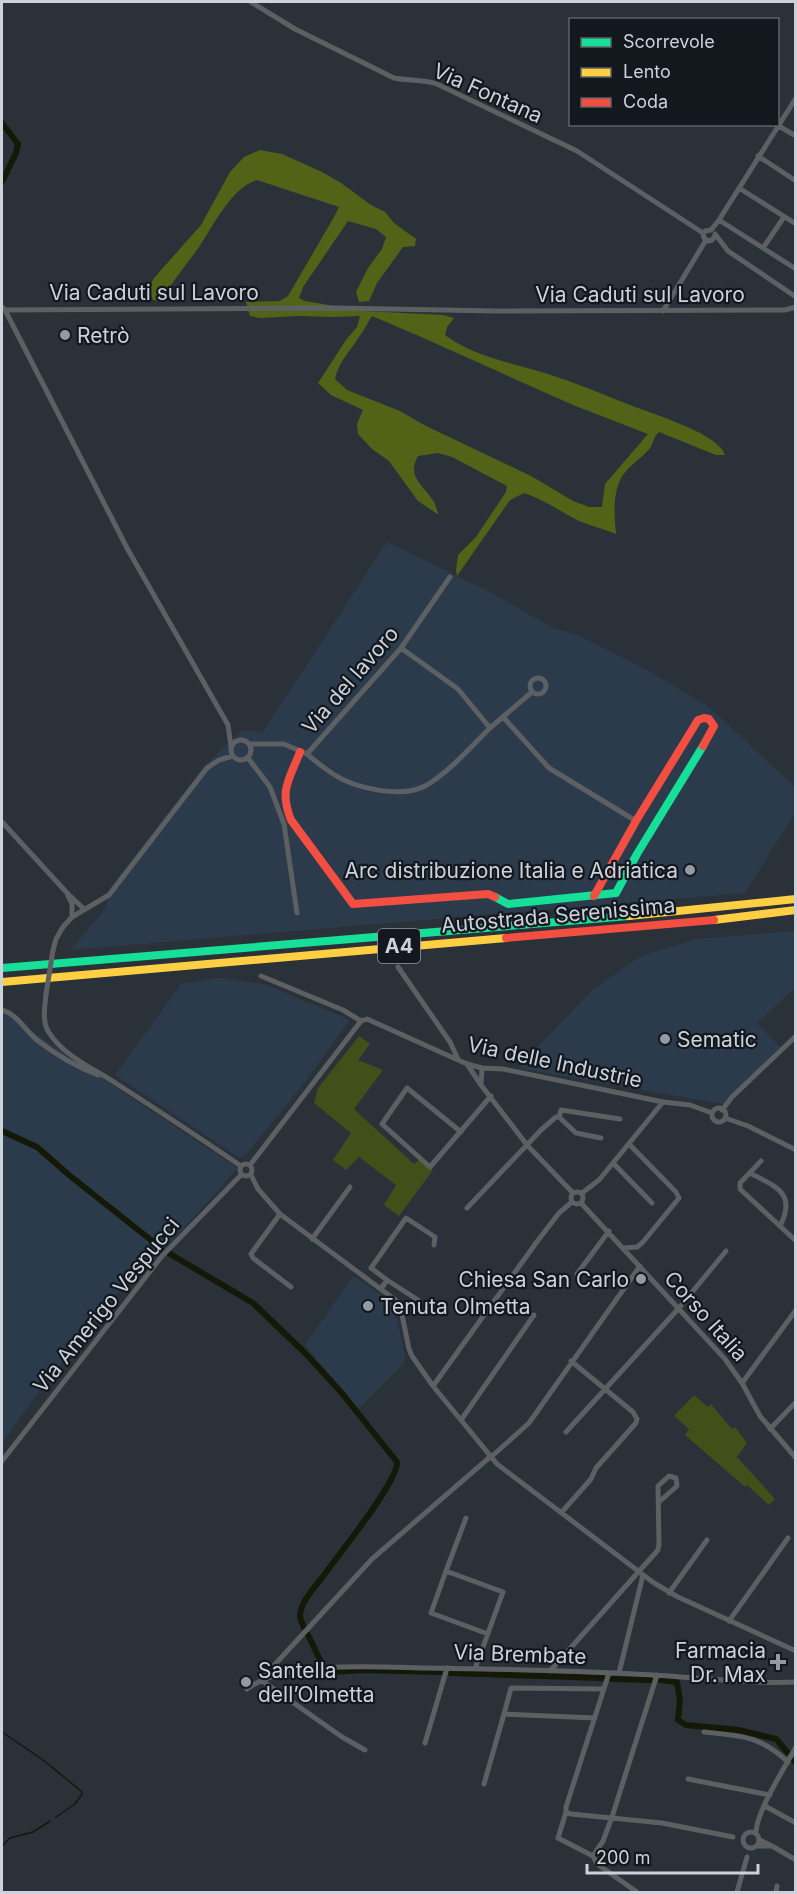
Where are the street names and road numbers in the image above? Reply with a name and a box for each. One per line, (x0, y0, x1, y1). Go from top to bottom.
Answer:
street label: Via Fontana (430, 58, 546, 128)
street label: Via Caduti sul Lavoro (49, 280, 259, 305)
street label: Via Caduti sul Lavoro (535, 282, 745, 307)
street label: Via del lavoro (297, 621, 403, 739)
street label: Autostrada Serenissima (440, 892, 676, 938)
road number: A4 (378, 929, 420, 963)
street label: Via delle Industrie (466, 1031, 644, 1093)
street label: Via Amerigo Vespucci (28, 1212, 184, 1398)
street label: Corso Italia (659, 1266, 753, 1366)
street label: Via Brembate (453, 1639, 587, 1669)

